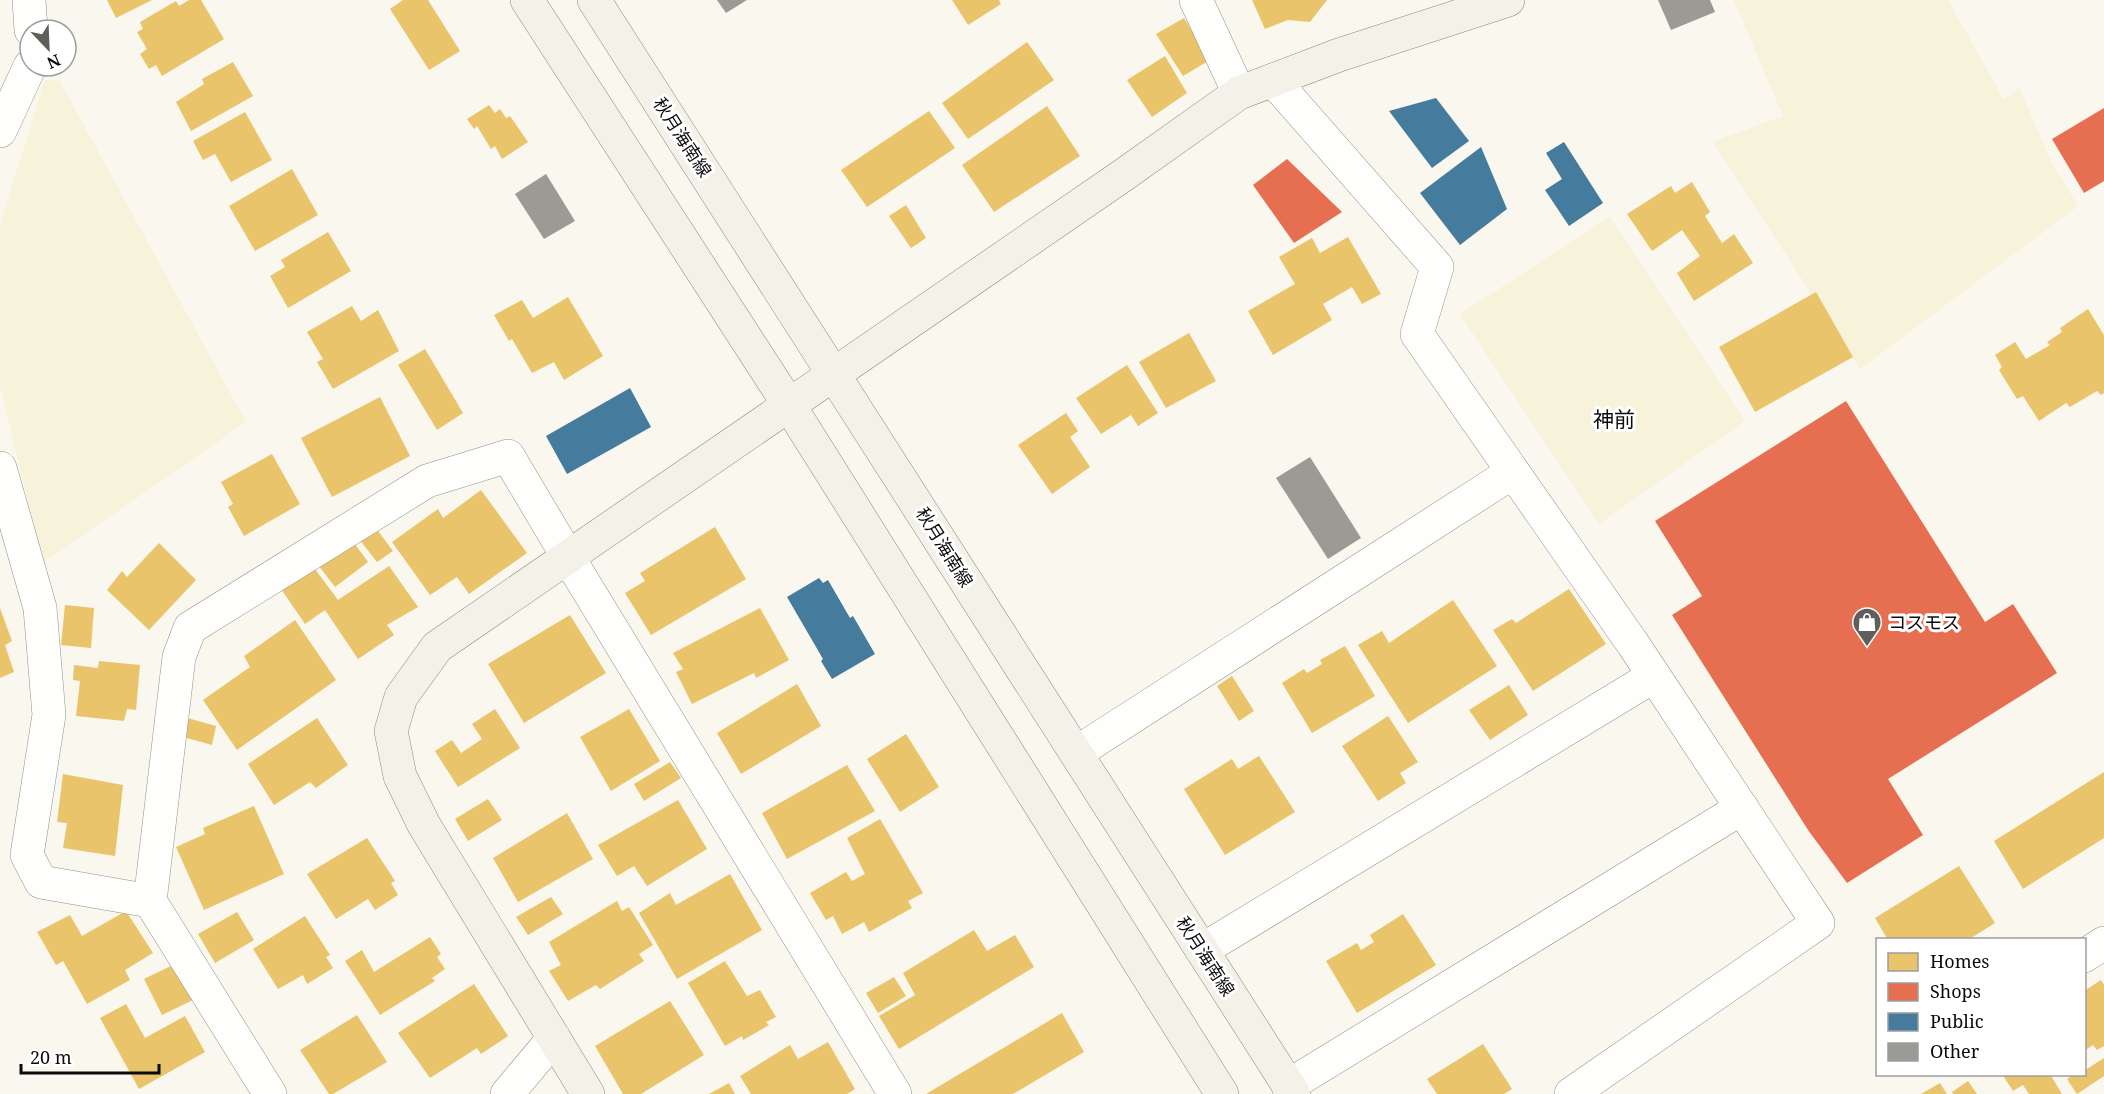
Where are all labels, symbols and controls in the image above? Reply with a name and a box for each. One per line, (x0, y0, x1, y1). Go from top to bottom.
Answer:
north arrow (18, 18, 78, 78)
text: N (43, 49, 64, 75)
street label: 秋月海南線 (648, 93, 718, 181)
district label: 神前 (1593, 405, 1635, 433)
street label: 秋月海南線 (911, 502, 979, 592)
shop icon: コスモス (1851, 606, 1883, 648)
place label: コスモス (1888, 610, 1960, 634)
street label: 秋月海南線 (1171, 912, 1241, 1000)
legend (1876, 938, 2086, 1076)
text: Homes (1930, 949, 1989, 973)
text: Shops (1930, 979, 1981, 1003)
text: Public (1930, 1009, 1984, 1033)
scale bar (21, 1037, 159, 1075)
text: Other (1930, 1039, 1980, 1063)
text: 20 m (30, 1045, 72, 1069)

